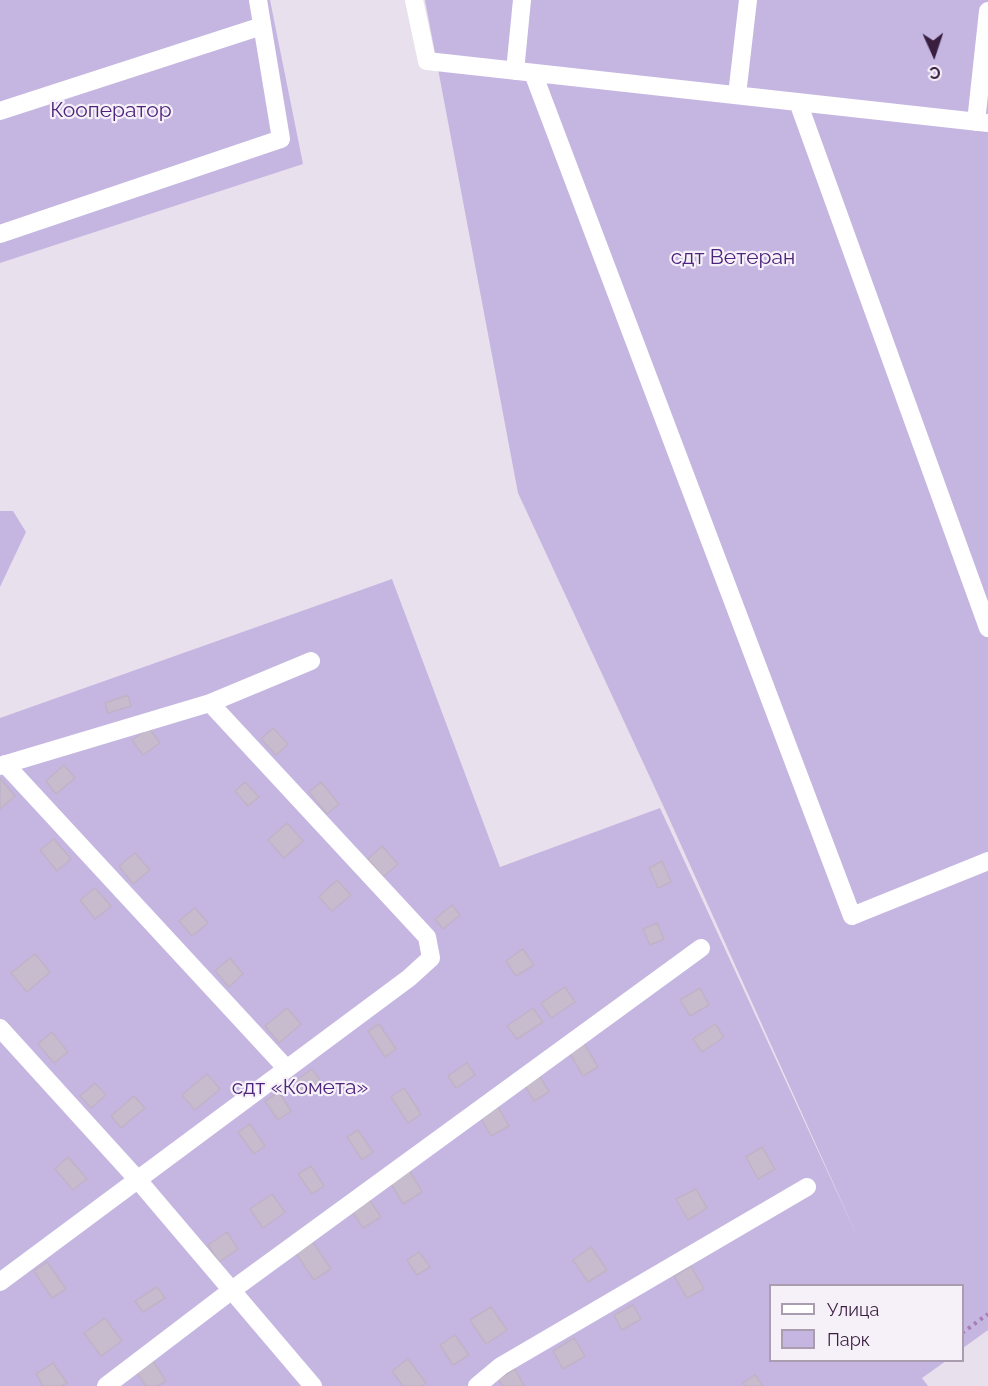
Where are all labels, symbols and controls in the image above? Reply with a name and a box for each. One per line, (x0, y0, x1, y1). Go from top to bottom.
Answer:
north arrow (904, 24, 964, 84)
text: С (929, 63, 941, 82)
park label: Кооператор (50, 98, 172, 124)
park label: сдт Ветеран (671, 245, 795, 271)
park label: сдт «Комета» (232, 1075, 368, 1101)
legend (769, 1284, 964, 1362)
text: Улица (827, 1299, 879, 1320)
text: Парк (827, 1329, 870, 1350)

